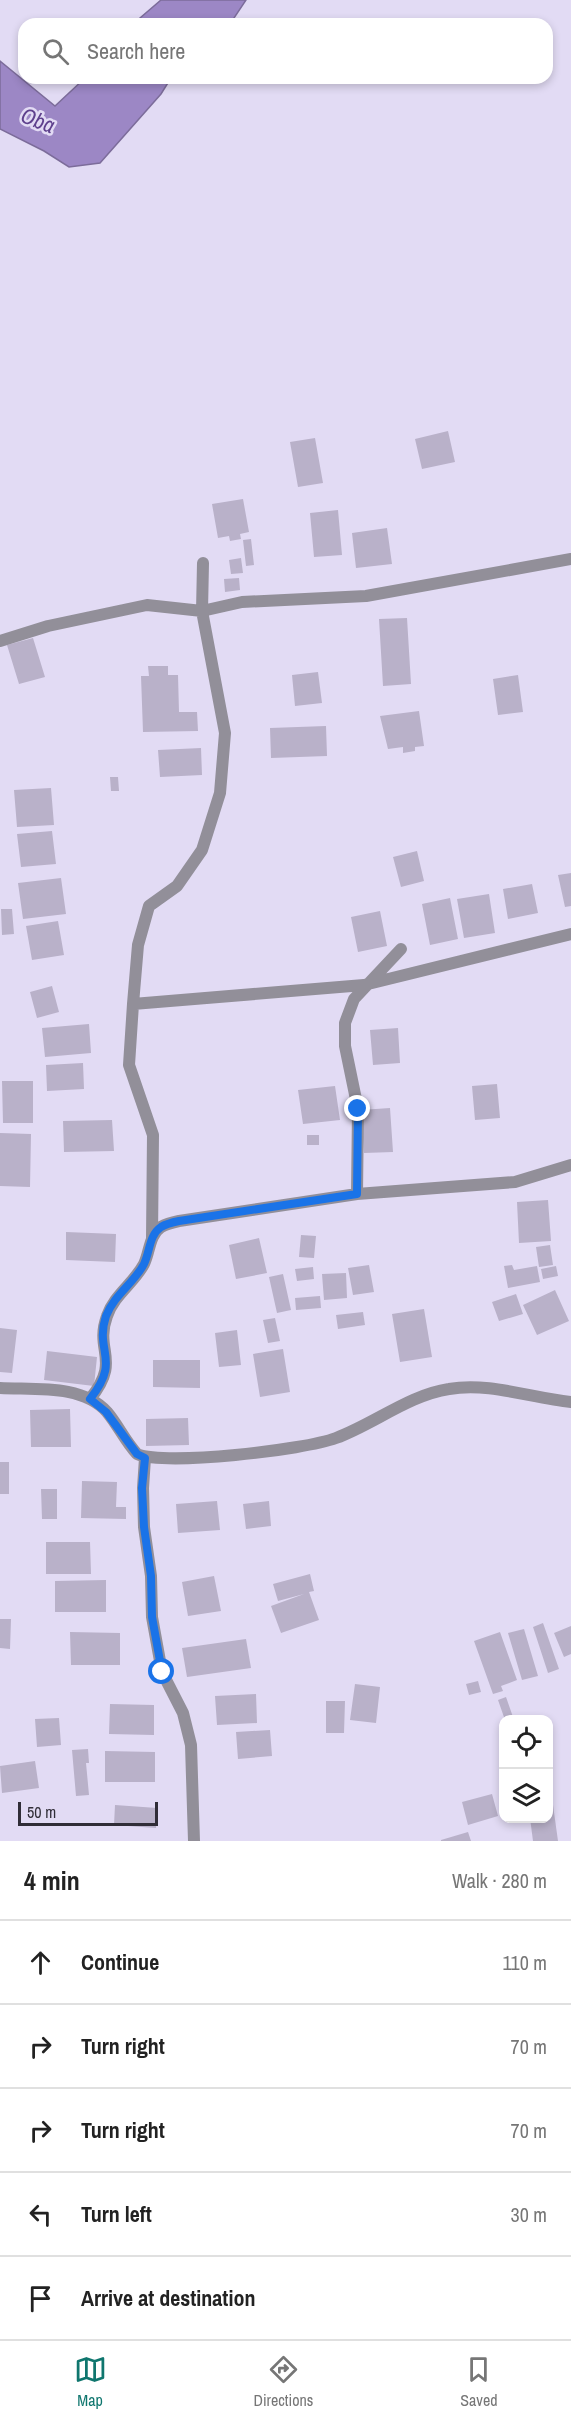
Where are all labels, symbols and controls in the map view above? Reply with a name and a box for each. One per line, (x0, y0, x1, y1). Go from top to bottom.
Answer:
search box (18, 18, 553, 84)
icon: search (39, 35, 72, 68)
text: Search here (87, 36, 185, 66)
water label: Oba (17, 100, 59, 140)
route end (344, 1095, 370, 1121)
route start (148, 1658, 174, 1684)
map controls (499, 1715, 553, 1823)
button: locate (499, 1715, 553, 1769)
button: layers (499, 1769, 553, 1823)
scale bar (18, 1799, 158, 1826)
text: 50 m (27, 1801, 56, 1823)
text: 4 min (24, 1863, 80, 1898)
text: Walk · 280 m (452, 1867, 547, 1894)
icon: ahead (24, 1946, 57, 1979)
text: Continue (81, 1947, 159, 1977)
text: 110 m (503, 1949, 547, 1976)
icon: right (24, 2030, 57, 2063)
text: Turn right (81, 2031, 165, 2061)
text: 70 m (511, 2033, 547, 2060)
icon: right (24, 2114, 57, 2147)
text: Turn right (81, 2115, 165, 2145)
text: 70 m (511, 2117, 547, 2144)
icon: left (24, 2198, 57, 2231)
text: Turn left (81, 2199, 152, 2229)
text: 30 m (511, 2201, 547, 2228)
icon: arrive (24, 2282, 57, 2315)
text: Arrive at destination (81, 2283, 255, 2313)
tab: Map (74, 2353, 107, 2411)
tab: Directions (254, 2353, 313, 2411)
tab: Saved (460, 2353, 498, 2411)

